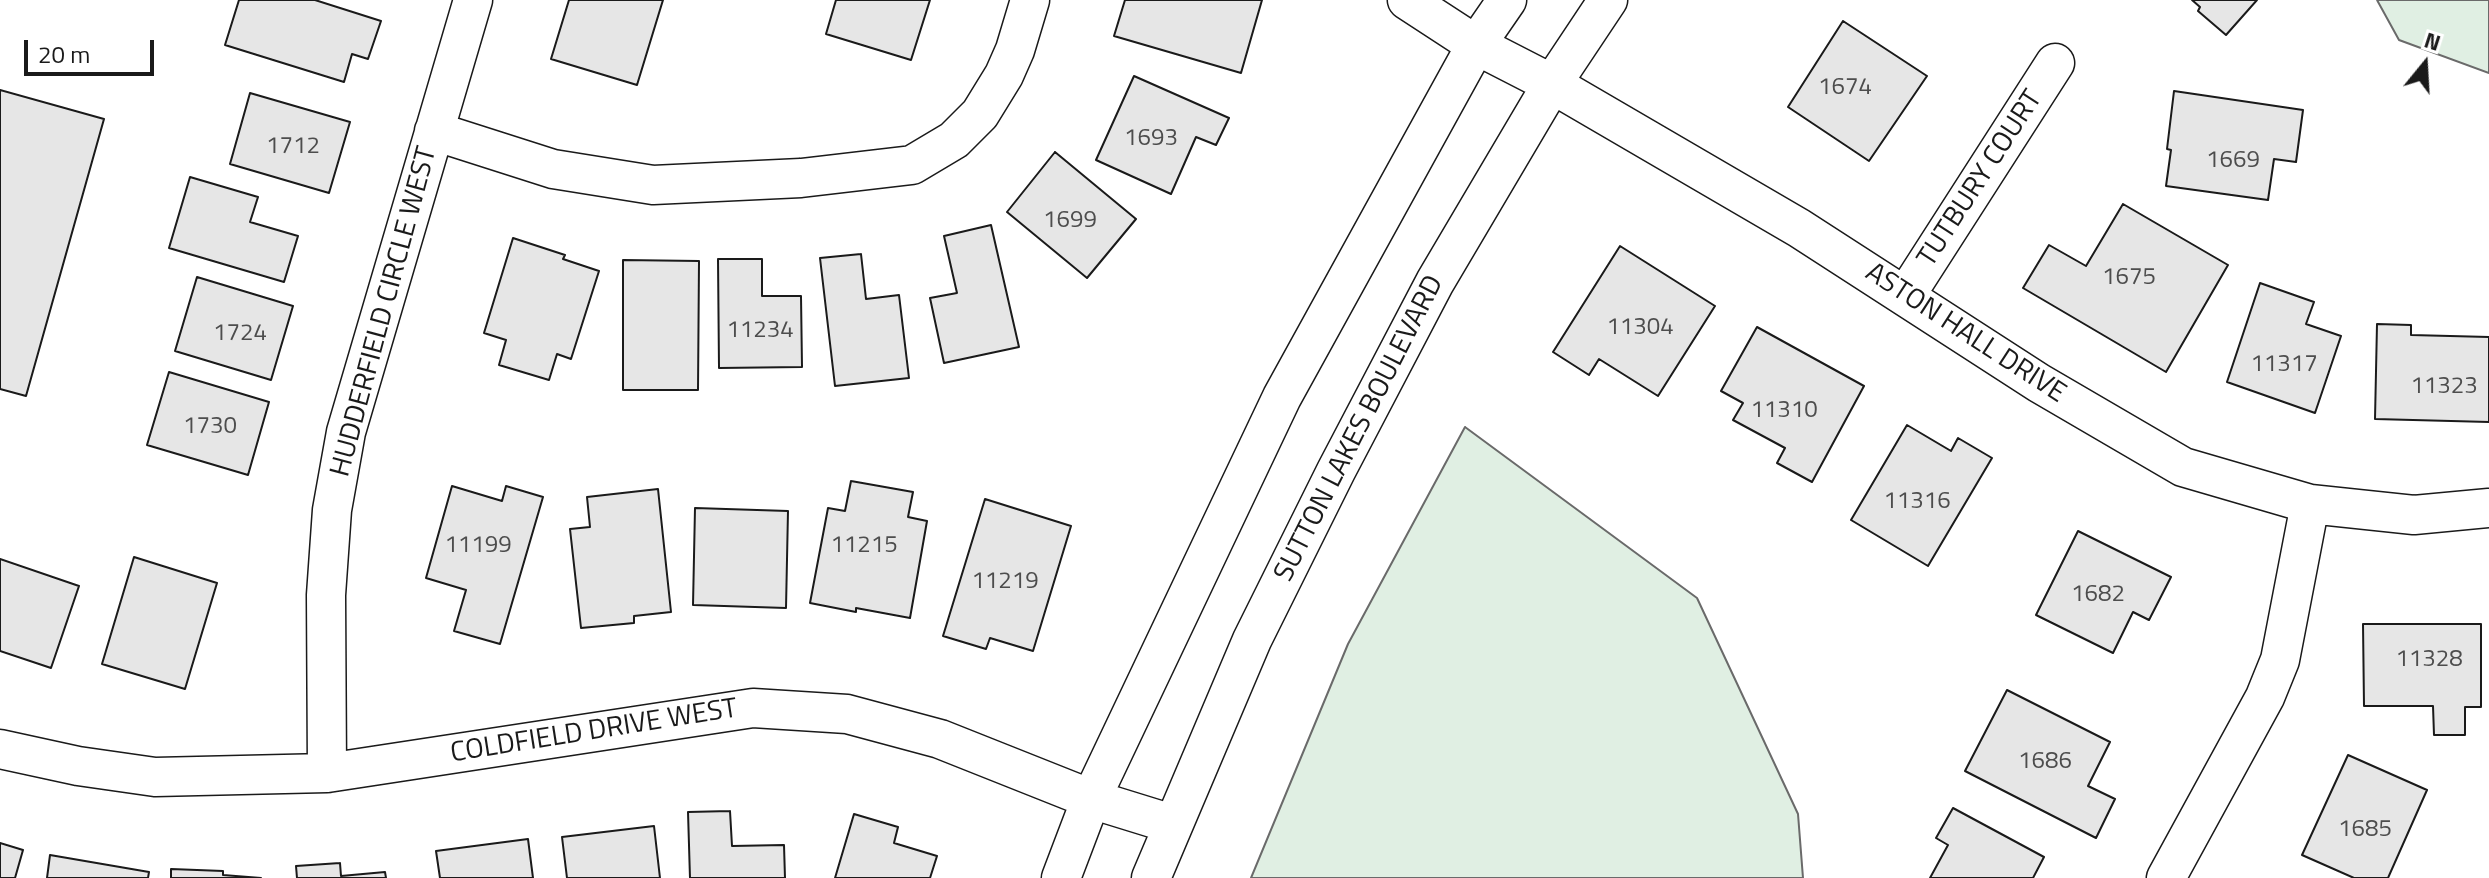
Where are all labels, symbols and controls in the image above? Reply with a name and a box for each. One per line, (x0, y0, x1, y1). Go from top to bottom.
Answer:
text: N (2420, 23, 2445, 60)
scale bar (28, 24, 158, 74)
north arrow (2385, 24, 2465, 104)
text: 20 m (38, 36, 90, 72)
house number: 1674 (1818, 74, 1872, 102)
street label: TUTBURY COURT (1911, 84, 2051, 274)
house number: 1693 (1124, 125, 1178, 153)
house number: 1712 (266, 133, 320, 161)
street label: HUDDERFIELD CIRCLE WEST (325, 143, 445, 481)
house number: 1669 (2206, 147, 2260, 175)
house number: 1699 (1043, 207, 1097, 235)
street label: ASTON HALL DRIVE (1859, 257, 2071, 411)
house number: 1675 (2102, 264, 2156, 292)
street label: SUTTON LAKES BOULEVARD (1268, 271, 1452, 587)
house number: 11304 (1606, 314, 1674, 342)
house number: 11234 (726, 317, 794, 345)
house number: 1724 (213, 320, 267, 348)
house number: 11317 (2250, 351, 2318, 379)
house number: 11323 (2410, 373, 2478, 401)
house number: 11310 (1750, 397, 1818, 425)
house number: 1730 (183, 413, 237, 441)
house number: 11316 (1883, 488, 1951, 516)
house number: 11199 (444, 532, 512, 560)
house number: 11215 (830, 532, 898, 560)
house number: 11219 (971, 568, 1039, 596)
house number: 1682 (2071, 581, 2125, 609)
house number: 11328 (2395, 646, 2463, 674)
street label: COLDFIELD DRIVE WEST (448, 693, 740, 771)
house number: 1686 (2018, 748, 2072, 776)
house number: 1685 (2338, 816, 2392, 844)

